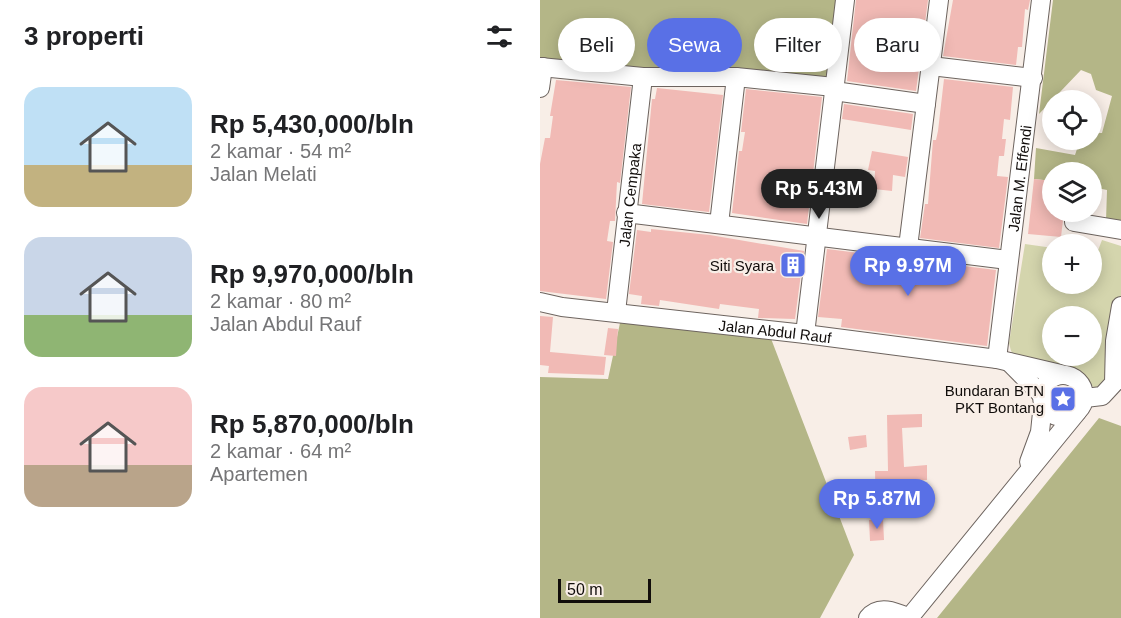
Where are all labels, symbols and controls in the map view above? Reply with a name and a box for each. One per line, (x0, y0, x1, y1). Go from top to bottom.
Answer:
chip: Beli (558, 18, 635, 72)
chip: Sewa (647, 18, 742, 72)
chip: Filter (754, 18, 842, 72)
chip: Baru (854, 18, 941, 72)
icon: filters (483, 20, 516, 53)
text: 3 properti (24, 21, 144, 51)
map controls (1042, 90, 1102, 366)
button: locate (1042, 90, 1102, 150)
text: Rp 5,430,000/bln (210, 109, 414, 139)
icon: home (72, 111, 144, 183)
street label: Jalan M. Effendi (1004, 124, 1034, 233)
text: 2 kamar · 54 m² (210, 140, 351, 162)
street label: Jalan Cempaka (615, 141, 644, 248)
button: layers (1042, 162, 1102, 222)
text: Jalan Melati (210, 163, 317, 185)
pin: Rp 5.43M (757, 169, 881, 220)
text: Rp 5.43M (775, 177, 863, 199)
button: + (1042, 234, 1102, 294)
pin: Rp 9.97M (846, 246, 970, 297)
building icon: Siti Syara (778, 250, 808, 280)
text: Rp 9.97M (864, 254, 952, 276)
place label: Siti Syara (710, 257, 775, 274)
text: Rp 9,970,000/bln (210, 259, 414, 289)
icon: home (72, 261, 144, 333)
text: 2 kamar · 80 m² (210, 290, 351, 312)
button: − (1042, 306, 1102, 366)
text: Jalan Abdul Rauf (210, 313, 361, 335)
street label: Jalan Abdul Rauf (718, 316, 833, 346)
place label: Bundaran BTN PKT Bontang (945, 382, 1044, 416)
place icon: Bundaran BTN PKT Bontang (1048, 384, 1078, 414)
text: Rp 5,870,000/bln (210, 409, 414, 439)
icon: home (72, 411, 144, 483)
text: 2 kamar · 64 m² (210, 440, 351, 462)
text: Apartemen (210, 463, 308, 485)
pin: Rp 5.87M (815, 479, 939, 530)
text: Rp 5.87M (833, 487, 921, 509)
scale bar (558, 576, 651, 604)
text: 50 m (567, 581, 603, 598)

